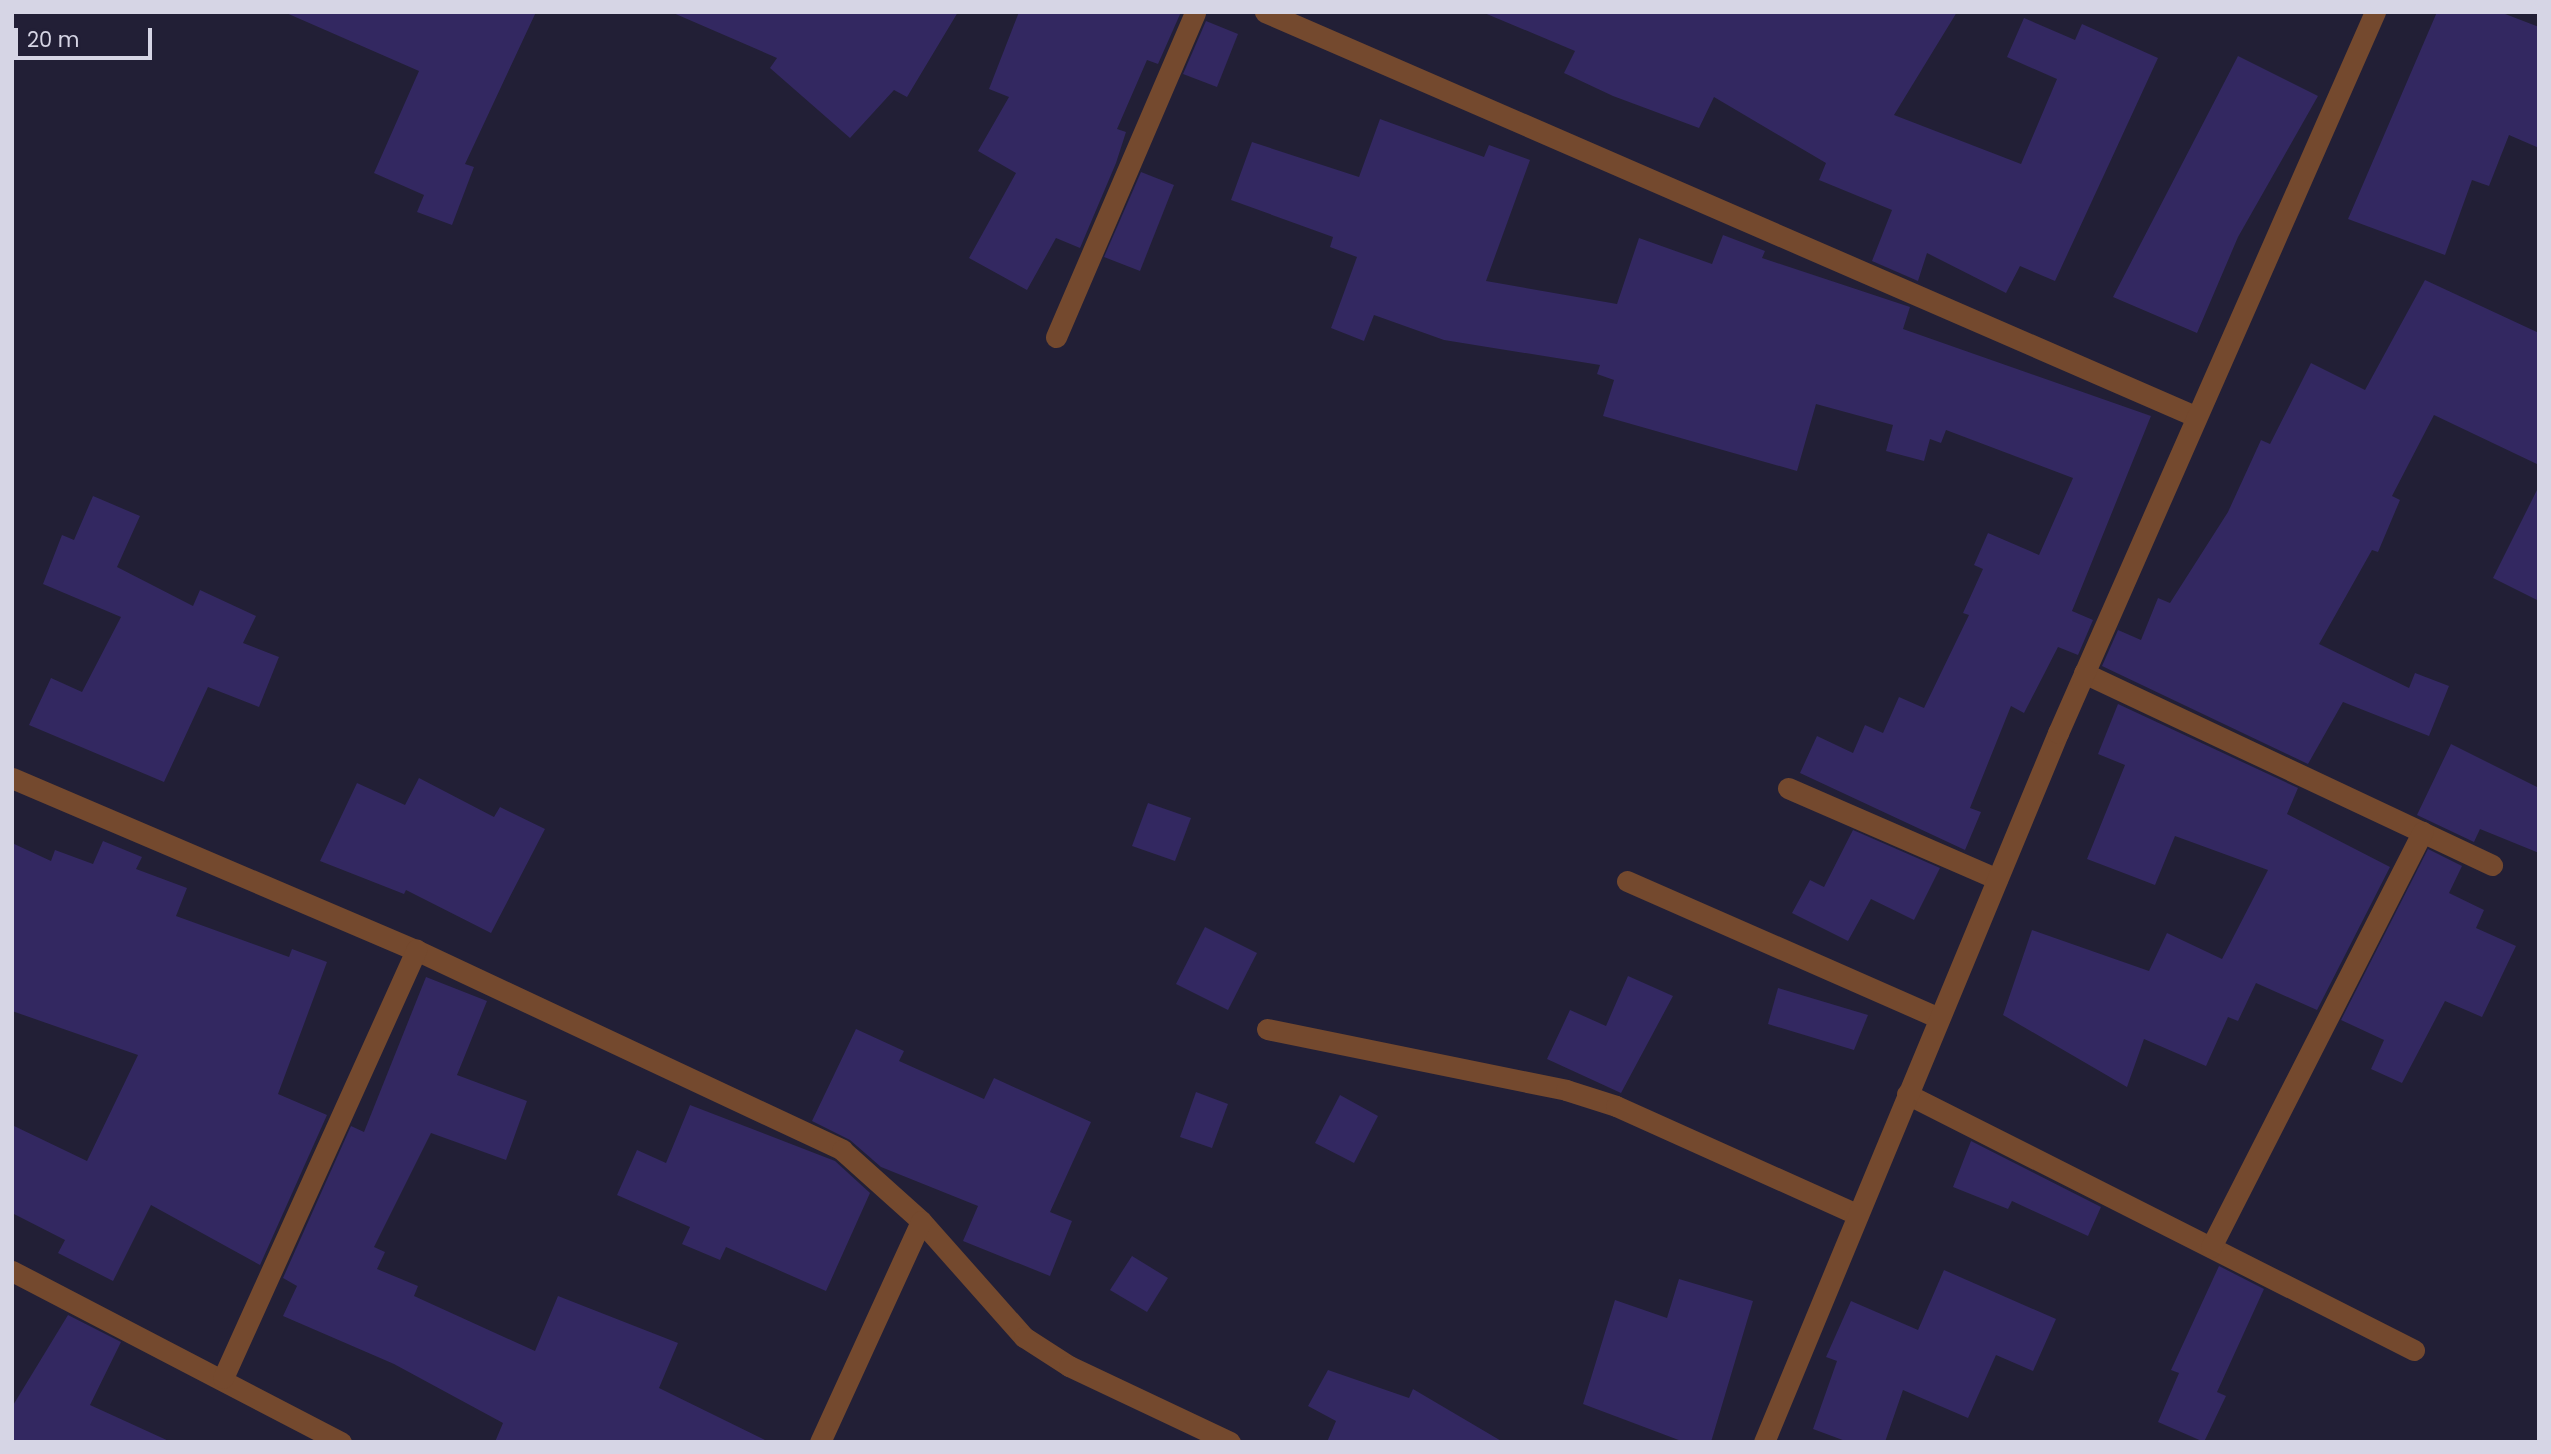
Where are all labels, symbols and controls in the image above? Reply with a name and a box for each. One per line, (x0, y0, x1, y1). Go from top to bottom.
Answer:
scale bar (18, 14, 156, 58)
text: 20 m (27, 25, 80, 54)

